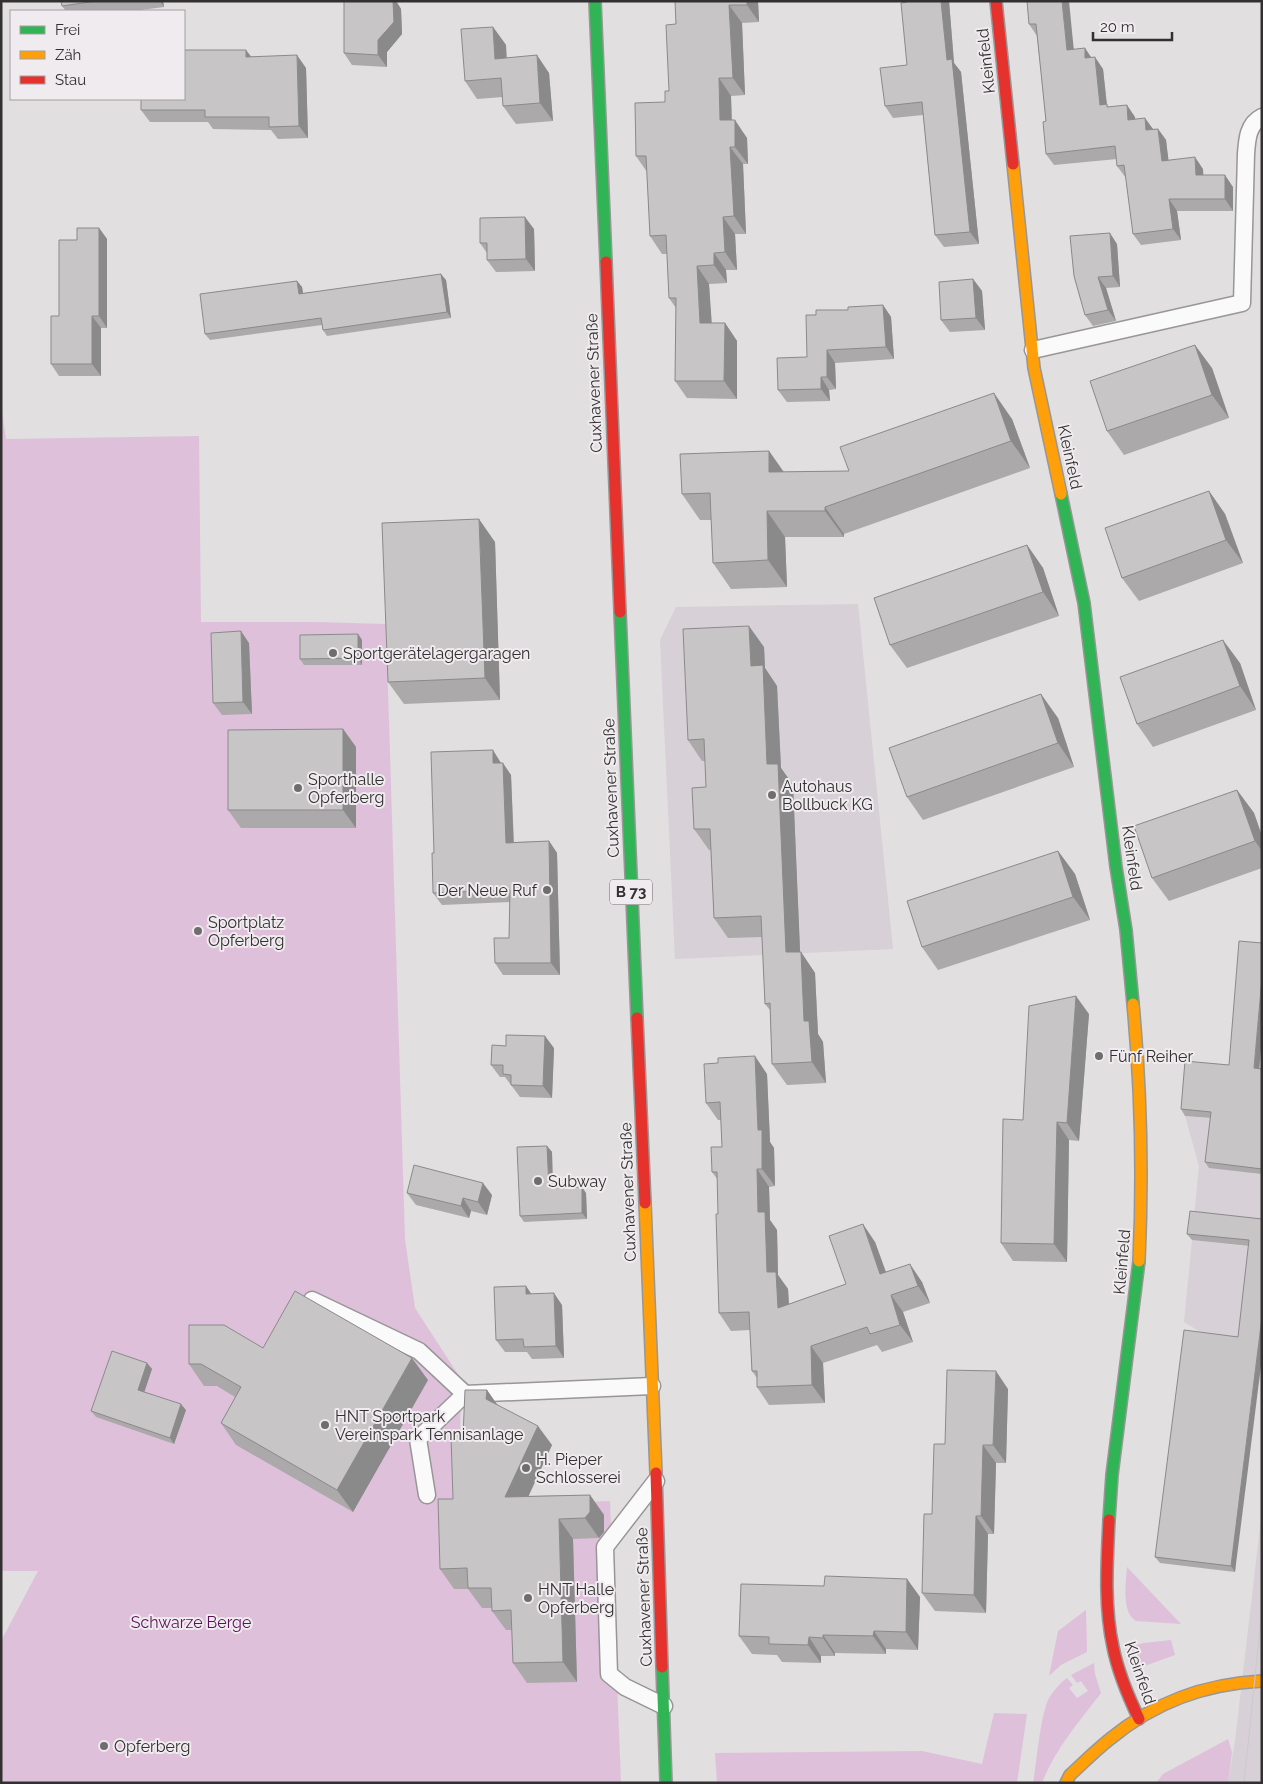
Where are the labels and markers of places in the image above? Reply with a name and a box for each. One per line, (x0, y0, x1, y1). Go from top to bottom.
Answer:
place label: Sportgerätelagergaragen (343, 644, 530, 663)
marker: Sportgerätelagergaragen (327, 647, 339, 659)
place label: Sporthalle Opferberg (308, 770, 384, 807)
place label: Autohaus Bollbuck KG (782, 777, 873, 814)
marker: Sporthalle Opferberg (292, 782, 304, 794)
marker: Autohaus Bollbuck KG (766, 789, 778, 801)
place label: Der Neue Ruf (437, 881, 538, 900)
marker: Der Neue Ruf (541, 884, 553, 896)
place label: Sportplatz Opferberg (208, 913, 284, 950)
marker: Sportplatz Opferberg (192, 925, 204, 937)
place label: Fünf Reiher (1109, 1047, 1193, 1066)
marker: Fünf Reiher (1093, 1050, 1105, 1062)
place label: Subway (548, 1172, 607, 1191)
marker: Subway (532, 1175, 544, 1187)
place label: HNT Sportpark Vereinspark Tennisanlage (335, 1407, 523, 1444)
marker: HNT Sportpark Vereinspark Tennisanlage (319, 1419, 331, 1431)
place label: H. Pieper Schlosserei (536, 1450, 621, 1487)
marker: H. Pieper Schlosserei (520, 1462, 532, 1474)
place label: HNT Halle Opferberg (538, 1580, 614, 1617)
marker: HNT Halle Opferberg (522, 1592, 534, 1604)
place label: Opferberg (114, 1737, 190, 1756)
marker: Opferberg (98, 1740, 110, 1752)

